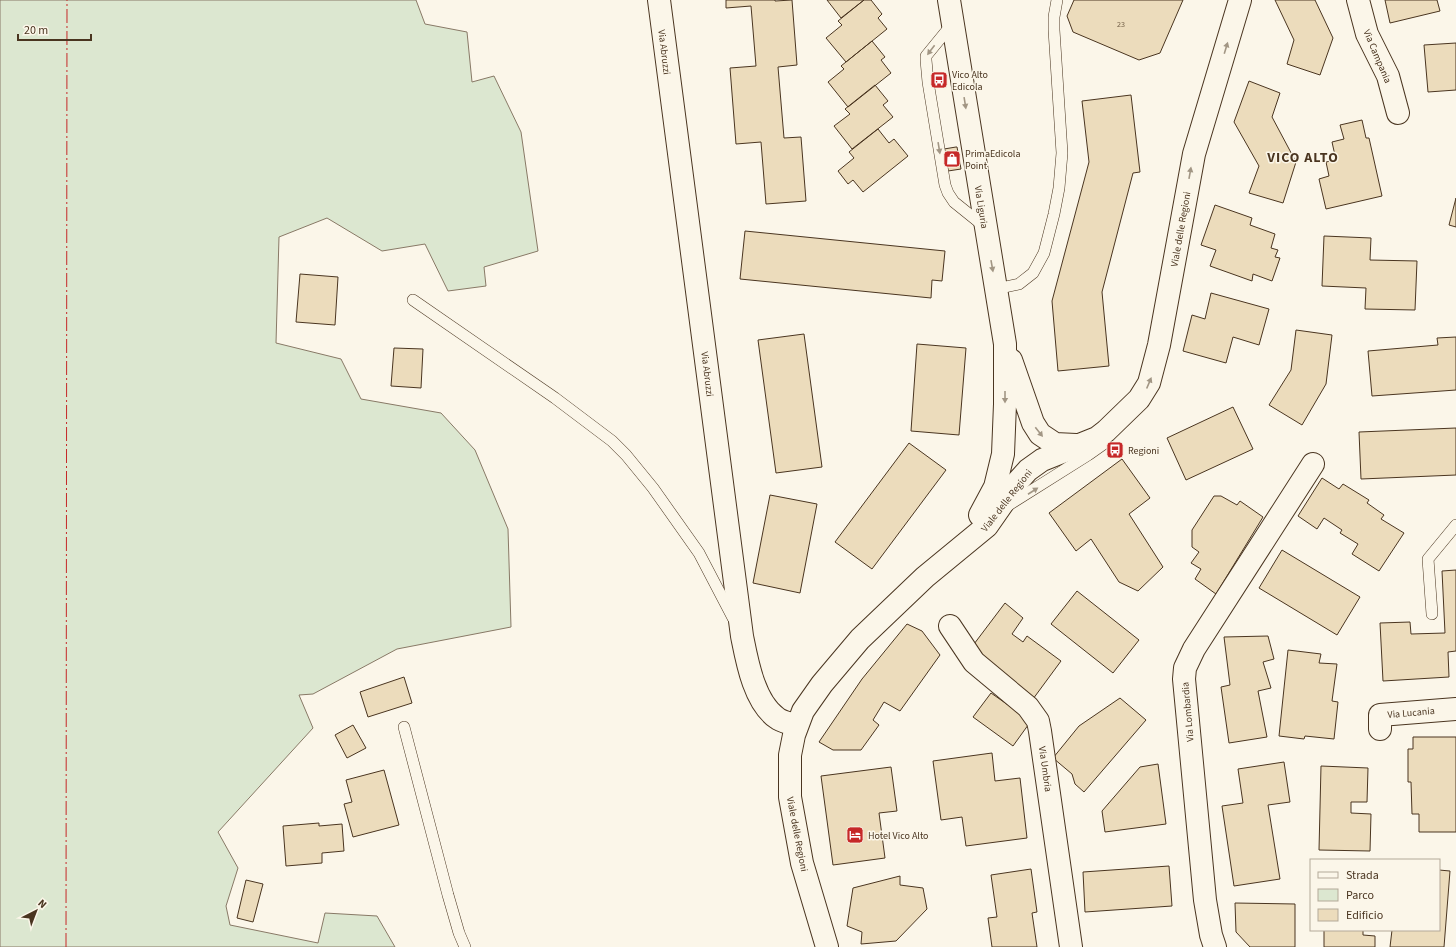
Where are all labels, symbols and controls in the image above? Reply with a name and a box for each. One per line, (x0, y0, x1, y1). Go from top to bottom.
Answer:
scale bar (18, 16, 91, 42)
house number: 23 (1117, 19, 1125, 30)
text: 20 m (24, 22, 48, 39)
street label: Via Campania (1359, 27, 1395, 85)
street label: Via Abruzzi (654, 29, 674, 76)
one-way arrow (1223, 42, 1229, 54)
one-way arrow (927, 44, 936, 55)
place label: Vico Alto Edicola (952, 68, 988, 94)
bus stop icon: Vico Alto Edicola (929, 70, 949, 90)
one-way arrow (963, 97, 969, 109)
one-way arrow (936, 142, 942, 154)
place label: PrimaEdicola Point (965, 147, 1020, 173)
district label: VICO ALTO (1266, 148, 1339, 168)
shop icon: PrimaEdicola Point (942, 149, 962, 169)
one-way arrow (1188, 167, 1194, 179)
street label: Via Liguria (971, 185, 991, 230)
street label: Viale delle Regioni (1167, 191, 1194, 268)
one-way arrow (989, 260, 995, 272)
street label: Via Abruzzi (697, 351, 717, 398)
one-way arrow (1146, 376, 1152, 388)
one-way arrow (1002, 391, 1008, 404)
one-way arrow (1035, 426, 1043, 437)
bus stop icon: Regioni (1105, 440, 1125, 460)
place label: Regioni (1128, 444, 1159, 458)
street label: Viale delle Regioni (978, 466, 1036, 535)
one-way arrow (1027, 487, 1039, 494)
street label: Via Lombardia (1178, 681, 1198, 742)
street label: Via Lucania (1387, 704, 1435, 722)
street label: Via Umbria (1035, 745, 1055, 793)
street label: Viale delle Regioni (783, 796, 811, 873)
hotel icon: Hotel Vico Alto (845, 825, 865, 845)
place label: Hotel Vico Alto (868, 829, 929, 843)
legend (1310, 859, 1440, 931)
text: Strada (1346, 867, 1379, 884)
text: Parco (1346, 887, 1374, 904)
north arrow (16, 891, 56, 931)
text: N (35, 896, 50, 912)
text: Edificio (1346, 907, 1383, 924)

